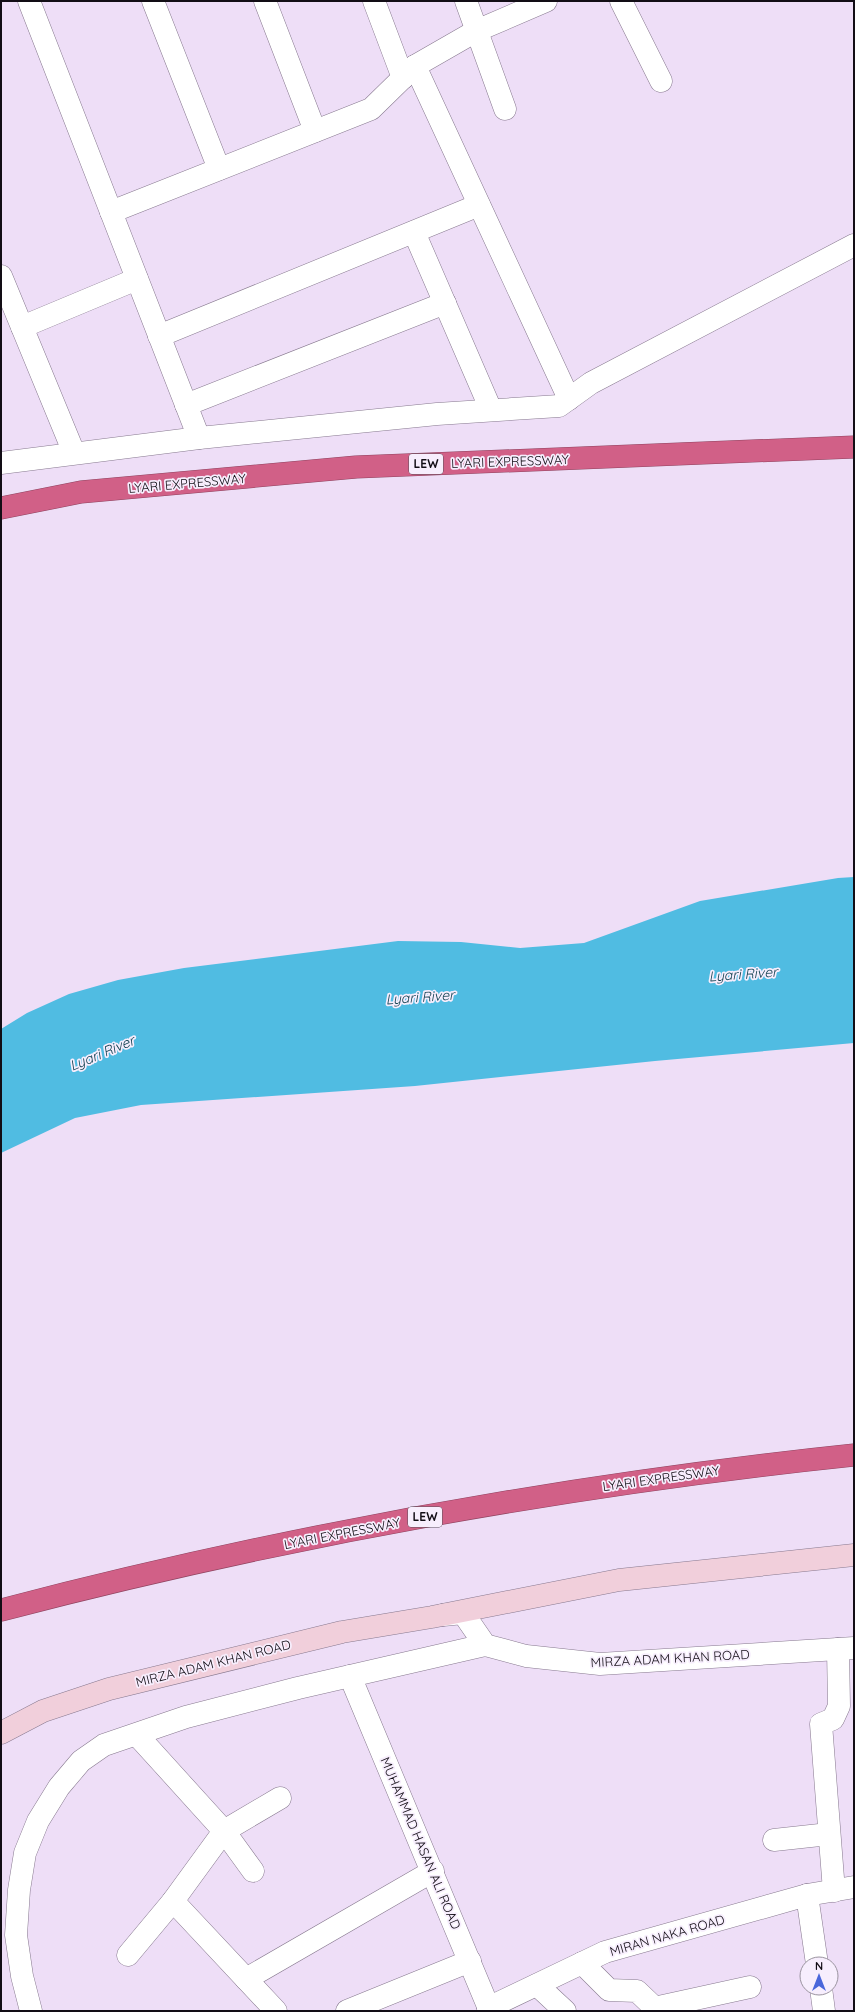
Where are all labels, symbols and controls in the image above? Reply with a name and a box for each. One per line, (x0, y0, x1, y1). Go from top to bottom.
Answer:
street label: LYARI EXPRESSWAY (451, 451, 570, 471)
road number: LEW (409, 454, 443, 474)
street label: LYARI EXPRESSWAY (128, 470, 247, 496)
water label: Lyari River (708, 963, 780, 985)
water label: Lyari River (385, 986, 457, 1008)
water label: Lyari River (67, 1031, 139, 1075)
street label: LYARI EXPRESSWAY (602, 1462, 721, 1494)
road number: LEW (408, 1507, 442, 1527)
street label: LYARI EXPRESSWAY (283, 1514, 402, 1552)
street label: MIRZA ADAM KHAN ROAD (134, 1636, 292, 1690)
street label: MIRZA ADAM KHAN ROAD (590, 1646, 750, 1670)
street label: MUHAMMAD HASAN ALI ROAD (377, 1755, 465, 1931)
street label: MIRAN NAKA ROAD (608, 1911, 726, 1959)
north arrow (799, 1956, 839, 1996)
text: N (815, 1959, 823, 1973)

